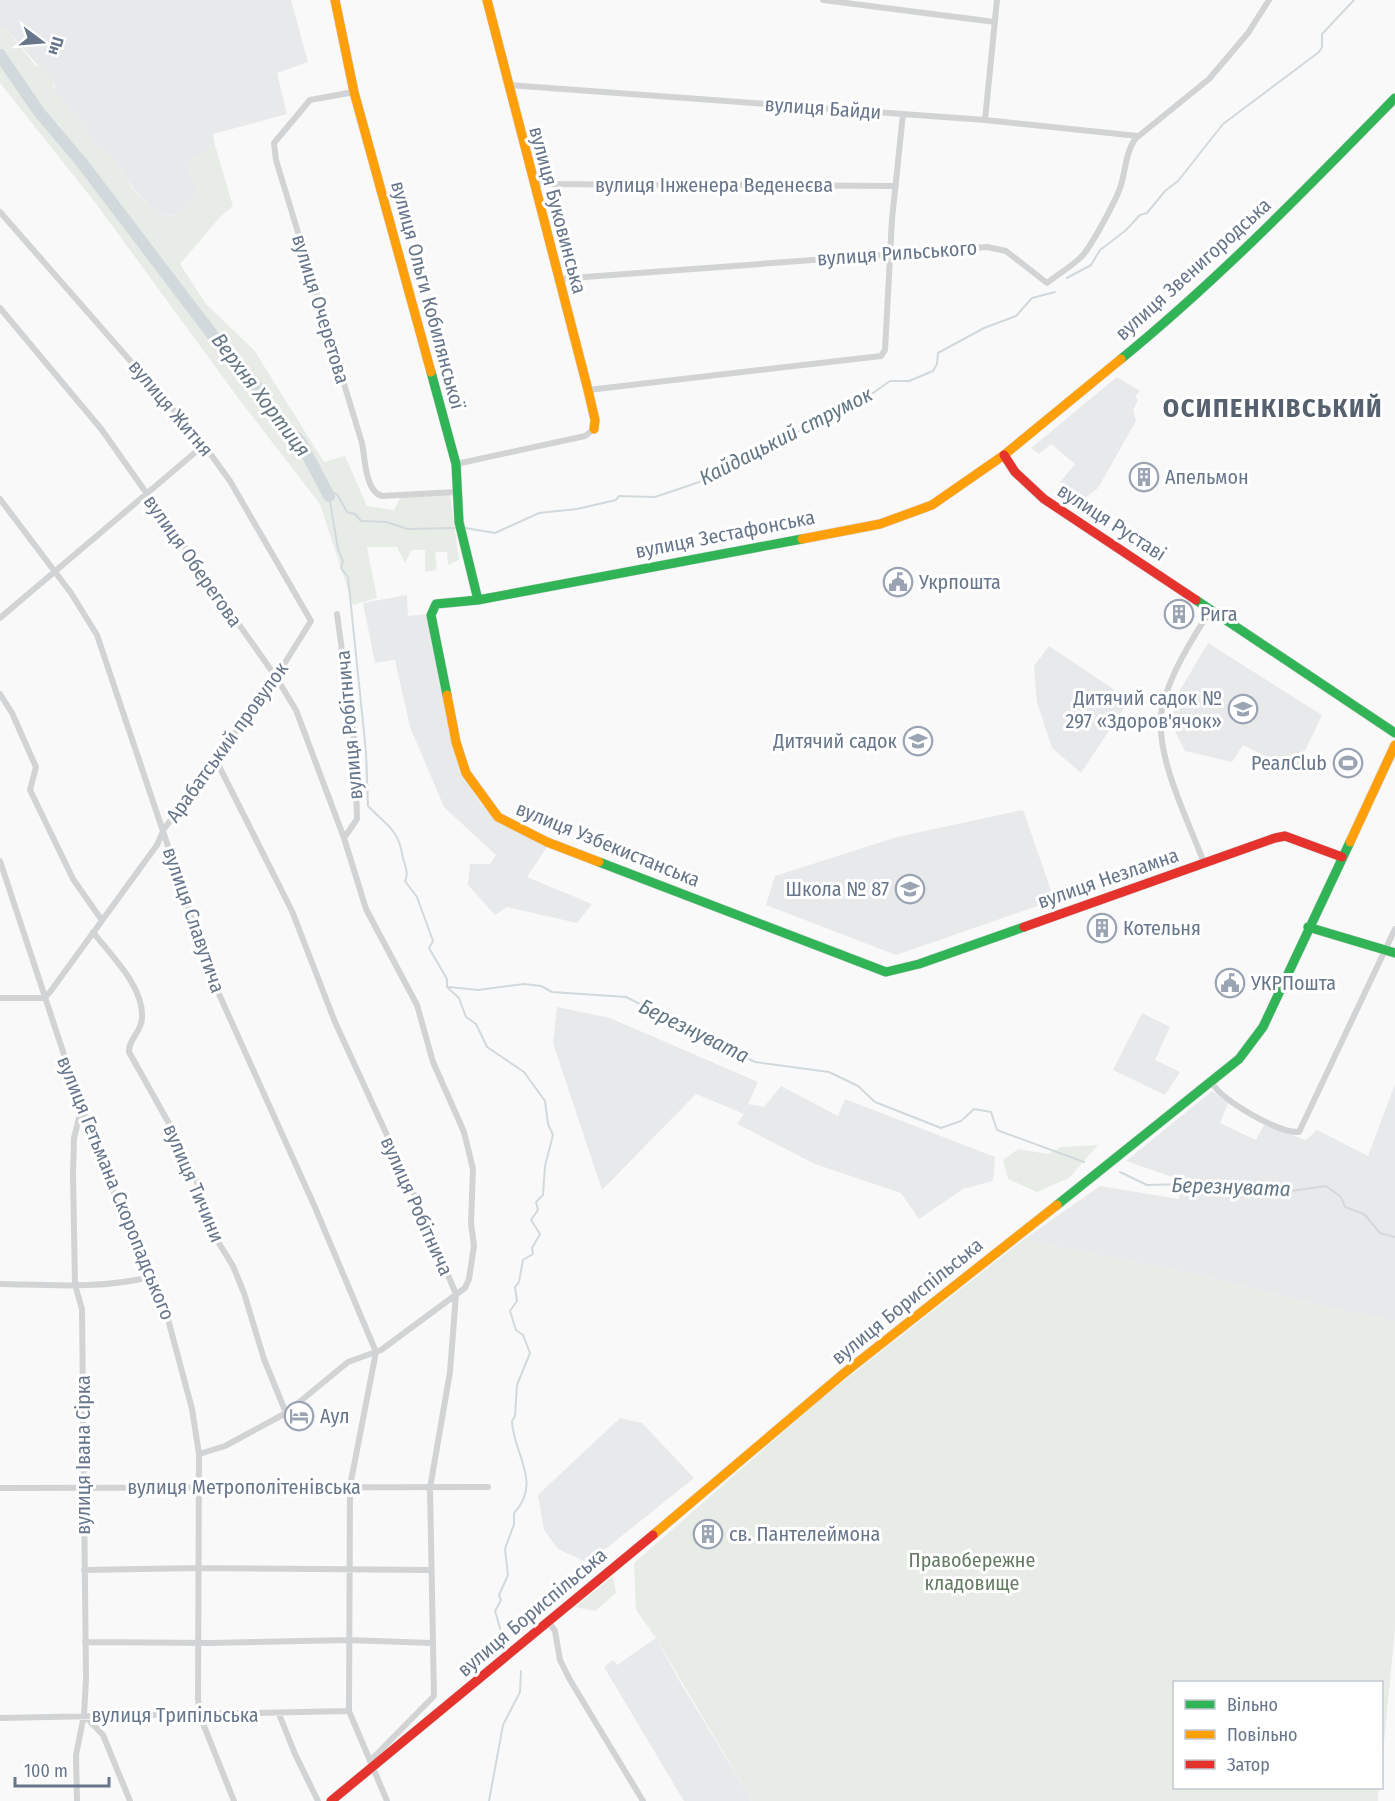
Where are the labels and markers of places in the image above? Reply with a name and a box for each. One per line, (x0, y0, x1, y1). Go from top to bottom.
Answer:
building icon: Апельмон (1128, 461, 1160, 493)
place label: Апельмон (1165, 465, 1249, 489)
public building icon: Укрпошта (882, 566, 914, 598)
place label: Укрпошта (918, 570, 1001, 594)
building icon: Рига (1163, 598, 1195, 630)
place label: Рига (1200, 602, 1238, 626)
place label: Дитячий садок № 297 «Здоров'ячок» (1066, 686, 1222, 733)
school or university icon: Дитячий садок № 297 «Здоров'ячок» (1227, 693, 1259, 725)
school or university icon: Дитячий садок (902, 725, 934, 757)
place label: Дитячий садок (772, 729, 898, 753)
sports icon: РеалClub (1332, 747, 1364, 779)
place label: РеалClub (1251, 751, 1327, 775)
school or university icon: Школа № 87 (894, 873, 926, 905)
place label: Школа № 87 (786, 877, 889, 901)
building icon: Котельня (1086, 912, 1118, 944)
place label: Котельня (1123, 916, 1201, 940)
public building icon: УКРПошта (1214, 967, 1246, 999)
place label: УКРПошта (1250, 971, 1336, 995)
hotel icon: Аул (283, 1400, 315, 1432)
place label: Аул (320, 1404, 350, 1428)
building icon: св. Пантелеймона (692, 1518, 724, 1550)
place label: св. Пантелеймона (729, 1522, 880, 1546)

